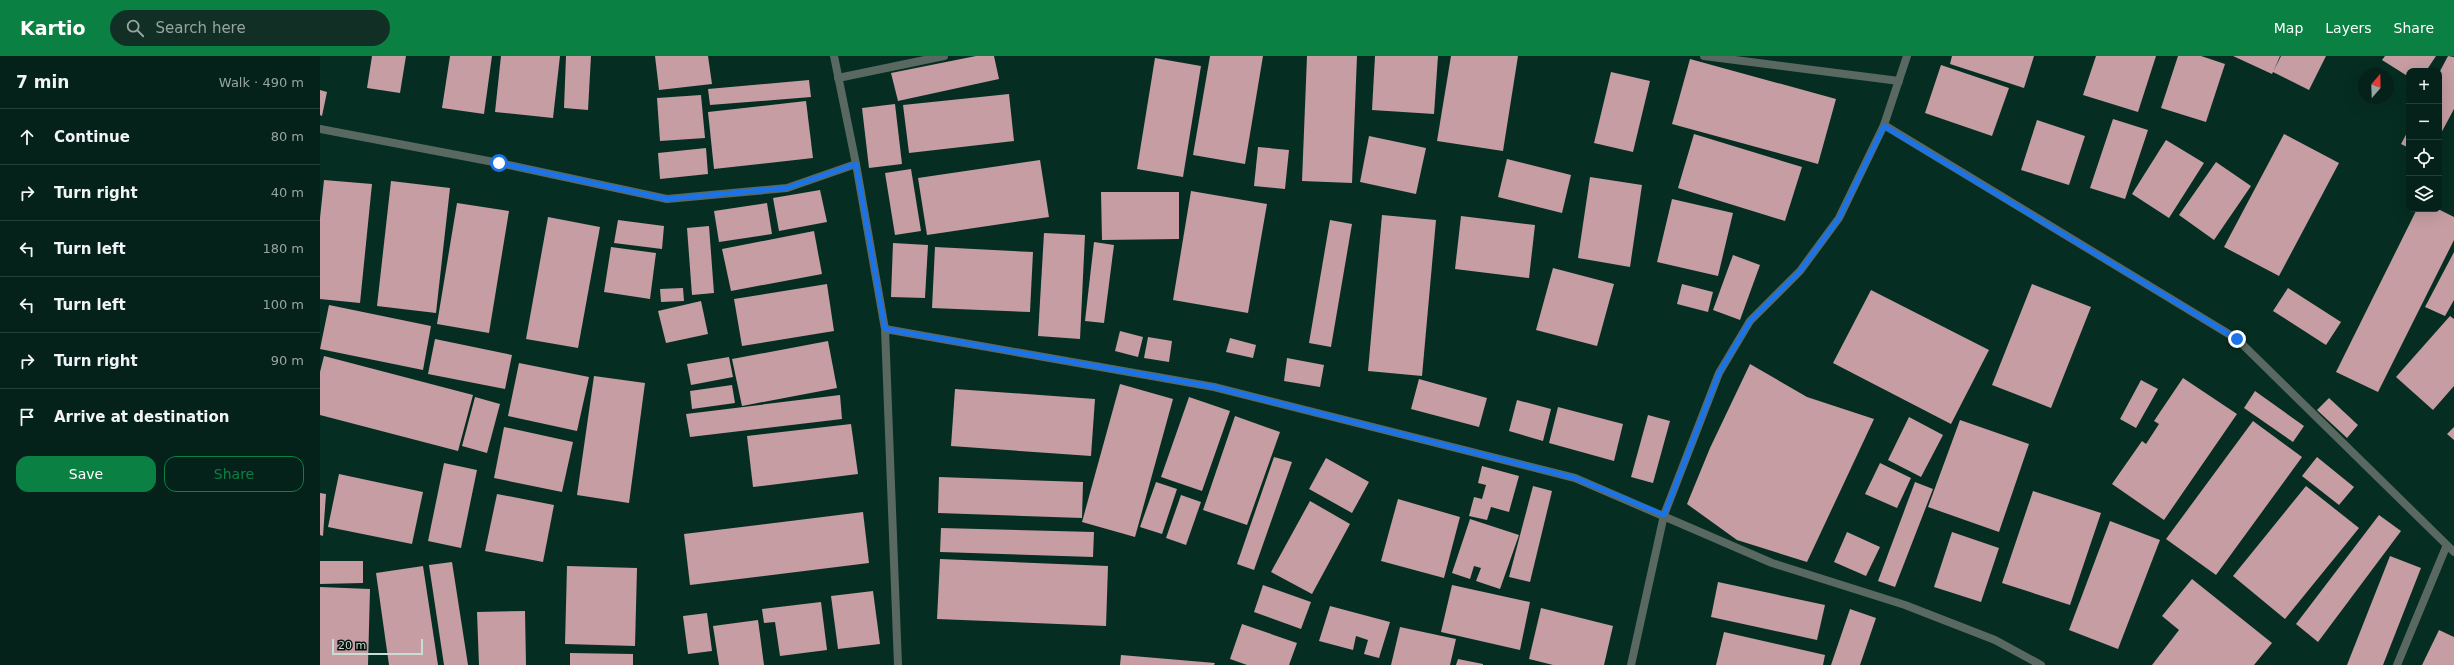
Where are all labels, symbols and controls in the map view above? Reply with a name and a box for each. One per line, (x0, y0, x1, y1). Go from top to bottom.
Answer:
search box (110, 10, 390, 46)
text: Kartio (20, 17, 86, 39)
icon: search (124, 17, 146, 39)
text: Search here (156, 19, 246, 37)
text: Map (2274, 20, 2303, 36)
text: Layers (2325, 20, 2372, 36)
text: Share (2394, 20, 2434, 36)
north arrow (2358, 68, 2394, 104)
map controls (2406, 68, 2442, 212)
button: + (2406, 68, 2442, 104)
text: 7 min (16, 72, 69, 92)
text: Walk · 490 m (219, 75, 304, 90)
button: − (2406, 104, 2442, 140)
icon: ahead (16, 126, 38, 148)
text: Continue (54, 128, 130, 146)
text: 80 m (271, 129, 304, 144)
button: locate (2406, 140, 2442, 176)
route start (490, 154, 508, 172)
button: layers (2406, 176, 2442, 212)
icon: right (16, 182, 38, 204)
text: Turn right (54, 184, 138, 202)
text: 40 m (271, 185, 304, 200)
icon: left (16, 238, 38, 260)
text: Turn left (54, 240, 126, 258)
text: 180 m (262, 241, 304, 256)
icon: left (16, 294, 38, 316)
text: Turn left (54, 296, 126, 314)
text: 100 m (262, 297, 304, 312)
route end (2228, 330, 2246, 348)
icon: right (16, 350, 38, 372)
text: Turn right (54, 352, 138, 370)
text: 90 m (271, 353, 304, 368)
icon: arrive (16, 406, 38, 428)
text: Arrive at destination (54, 408, 229, 426)
button: Save (16, 456, 156, 492)
button: Share (164, 456, 304, 492)
scale bar (332, 637, 423, 656)
text: 20 m (338, 639, 366, 652)

